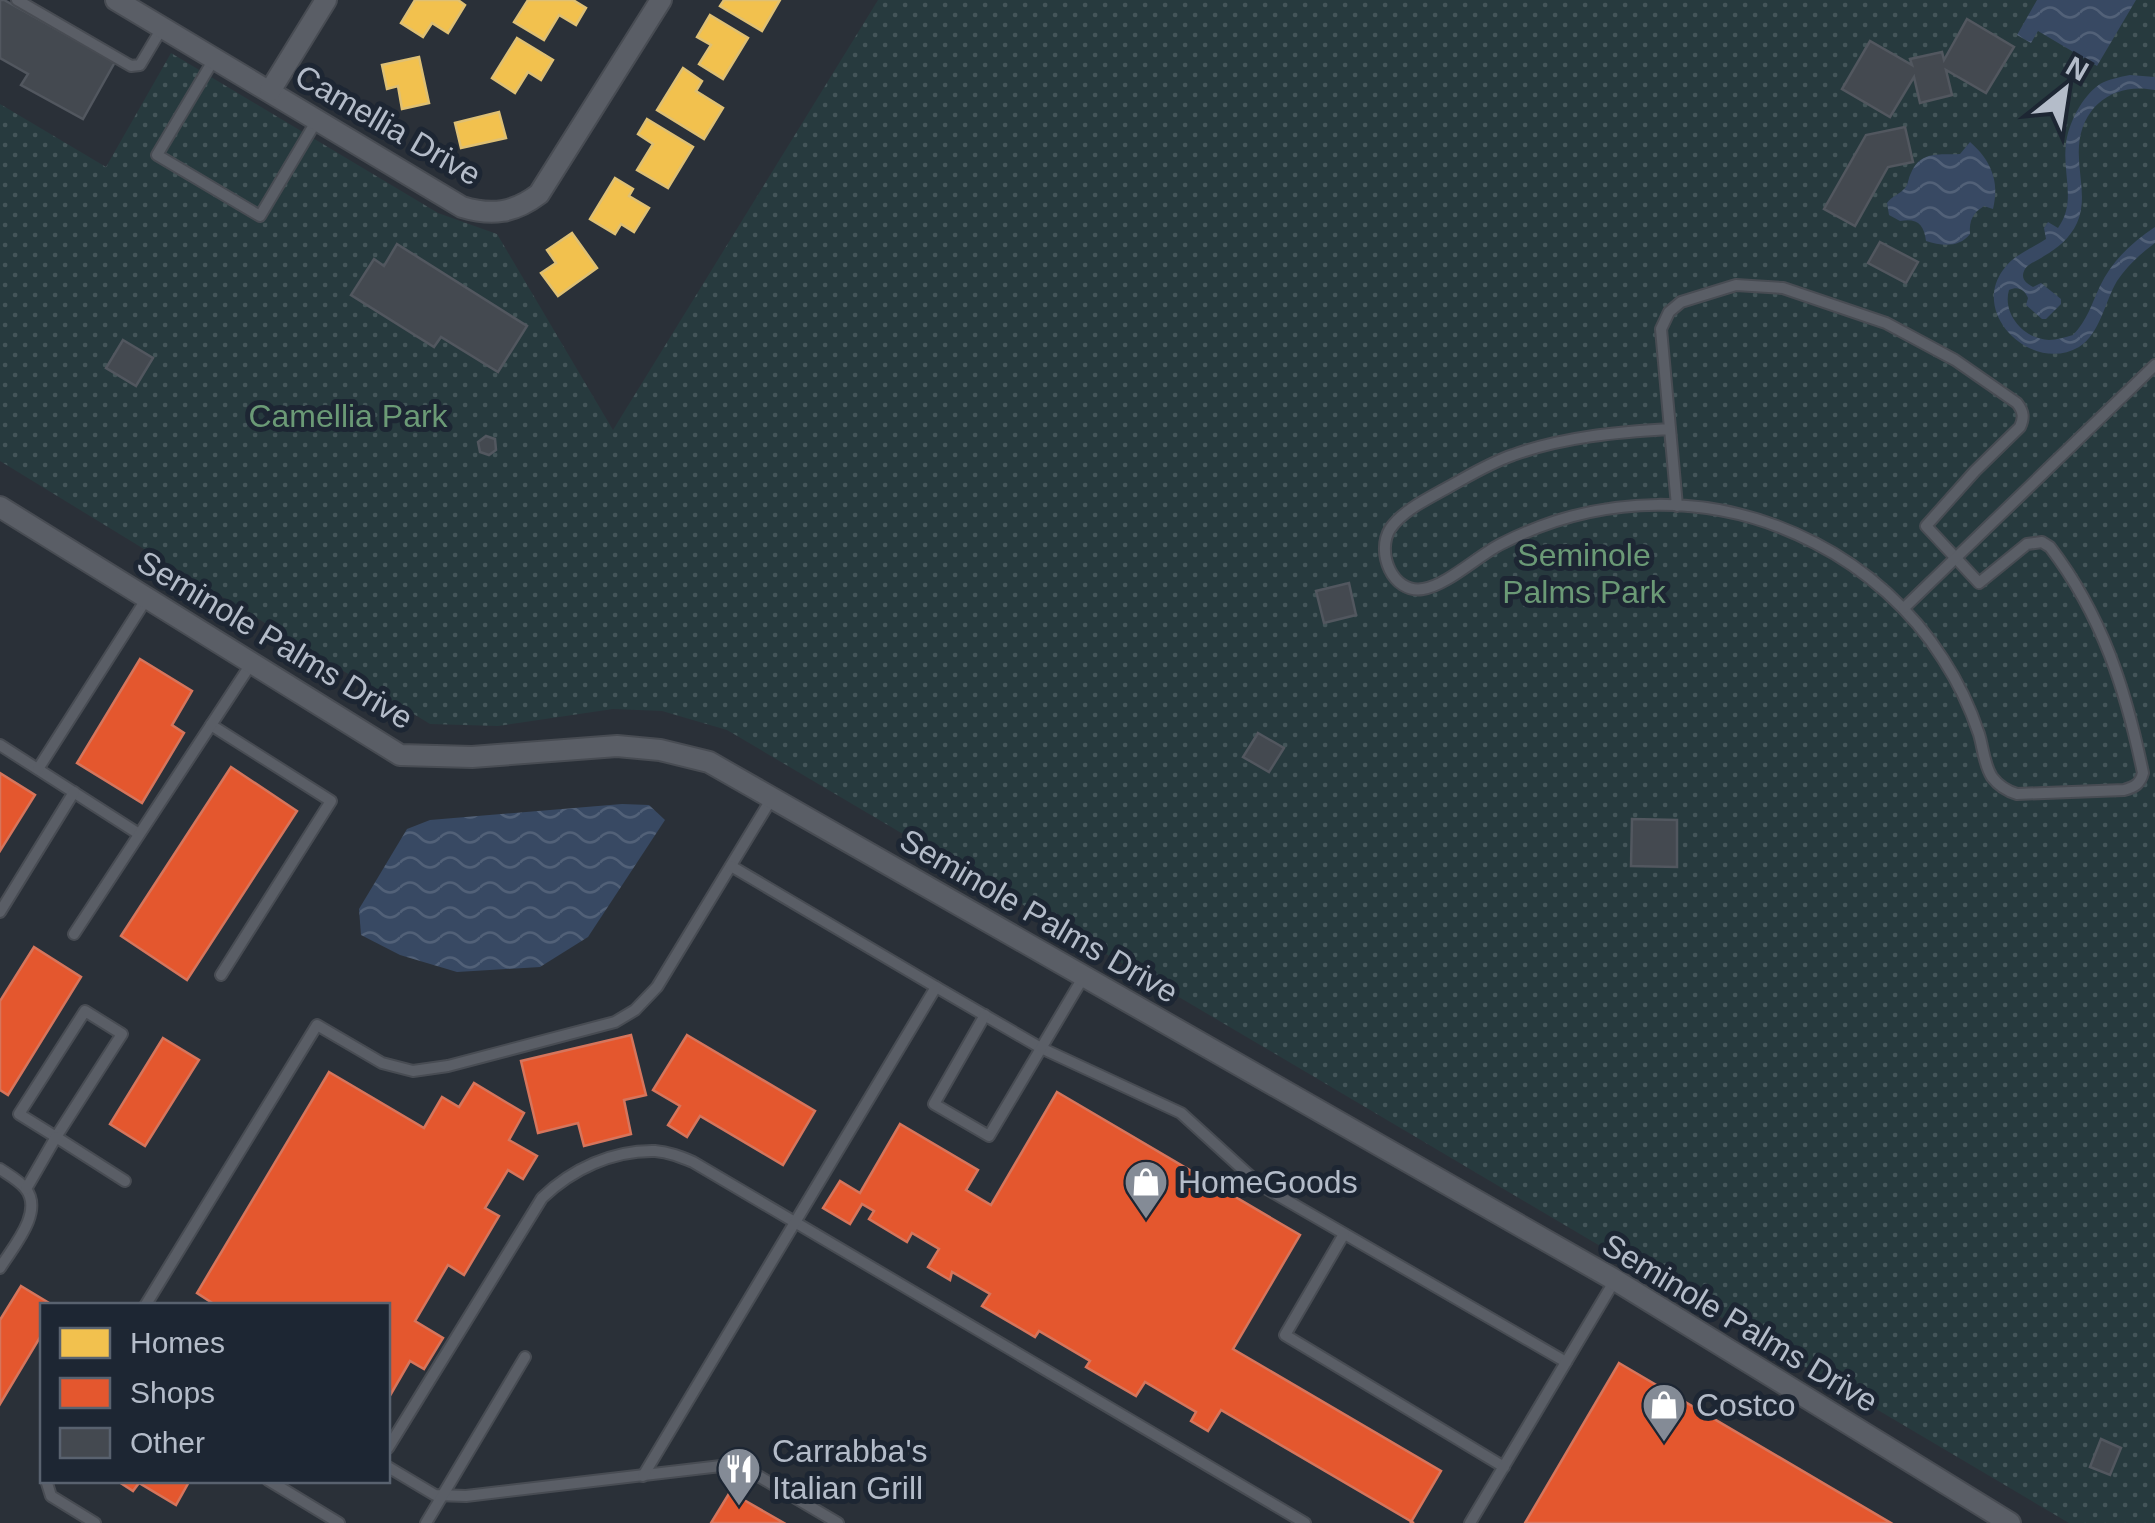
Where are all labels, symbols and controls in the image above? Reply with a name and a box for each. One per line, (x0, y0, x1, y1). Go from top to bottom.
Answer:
north arrow (2015, 40, 2115, 140)
text: N (2061, 50, 2094, 87)
street label: Camellia Drive (289, 57, 487, 193)
park label: Camellia Park (248, 398, 449, 434)
park label: Seminole Palms Park (1502, 537, 1667, 610)
street label: Seminole Palms Drive (131, 544, 419, 736)
street label: Seminole Palms Drive (894, 822, 1184, 1010)
shop icon: HomeGoods (1123, 1159, 1169, 1220)
place label: HomeGoods (1178, 1164, 1358, 1200)
street label: Seminole Palms Drive (1596, 1227, 1884, 1419)
legend (40, 1303, 390, 1483)
text: Homes (130, 1326, 225, 1359)
text: Shops (130, 1376, 215, 1409)
shop icon: Costco (1641, 1382, 1687, 1443)
place label: Costco (1696, 1387, 1796, 1423)
text: Other (130, 1426, 205, 1459)
place label: Carrabba's Italian Grill (772, 1433, 928, 1506)
restaurant icon: Carrabba's Italian Grill (716, 1446, 762, 1507)

